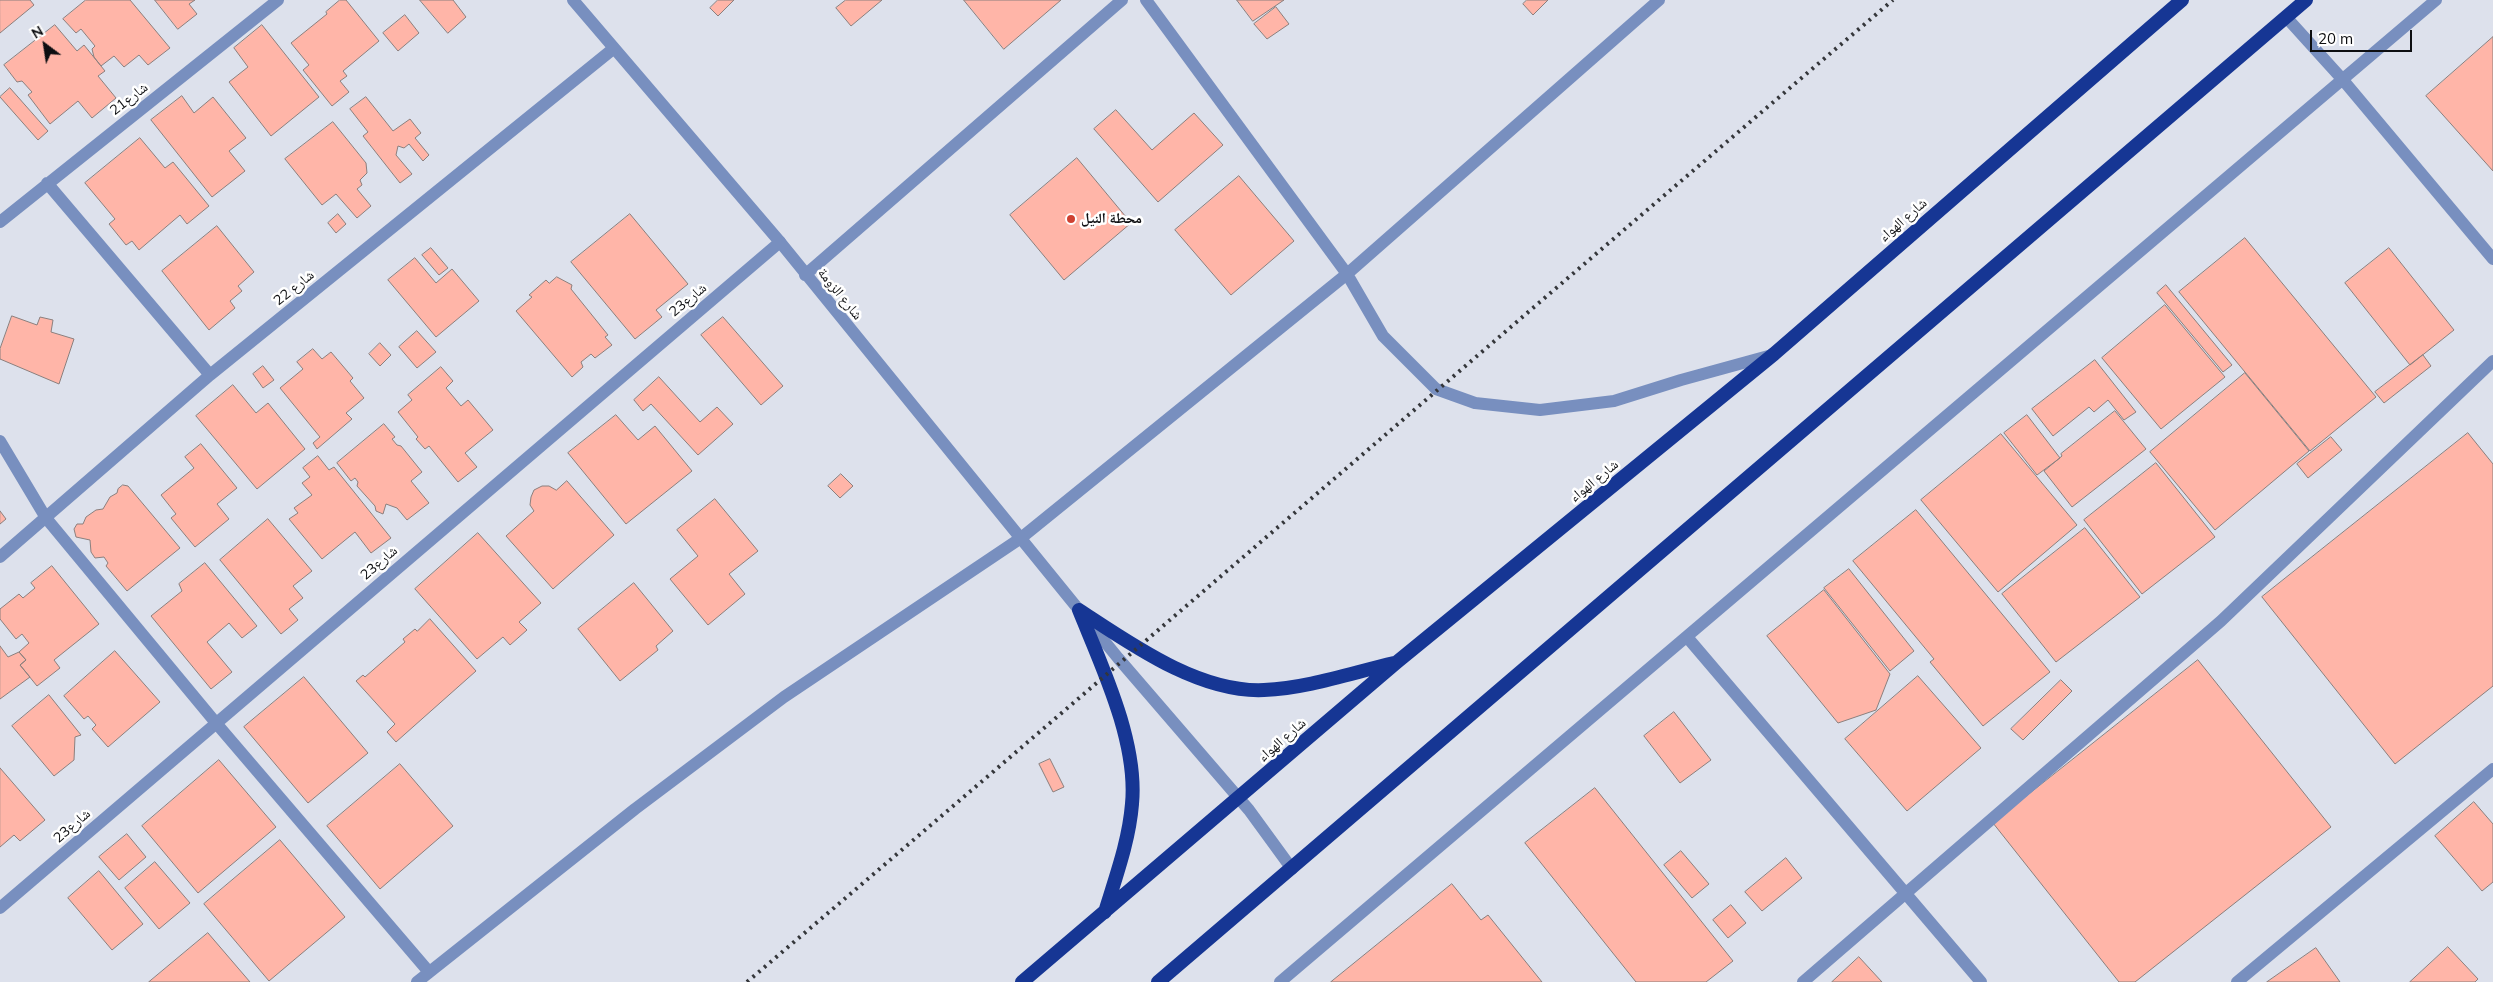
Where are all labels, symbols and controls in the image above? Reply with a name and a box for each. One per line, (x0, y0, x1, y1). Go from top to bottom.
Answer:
north arrow (20, 20, 70, 70)
scale bar (2313, 20, 2416, 52)
text: N (28, 22, 46, 43)
text: 20 m (2318, 29, 2353, 48)
street label: شارع21 (107, 79, 151, 119)
street label: شارع الهواء (1876, 195, 1930, 245)
place label: محطة النيل (1081, 211, 1142, 227)
marker: محطة النيل (1065, 213, 1077, 225)
street label: شارع الزومة (814, 265, 866, 323)
street label: شارع 22 (270, 267, 318, 309)
street label: شارع23 (666, 280, 710, 320)
street label: شارع الهواء (1566, 456, 1622, 506)
street label: شارع23 (357, 542, 401, 584)
street label: شارع الهواء (1255, 715, 1309, 765)
street label: شارع23 (50, 805, 94, 847)

